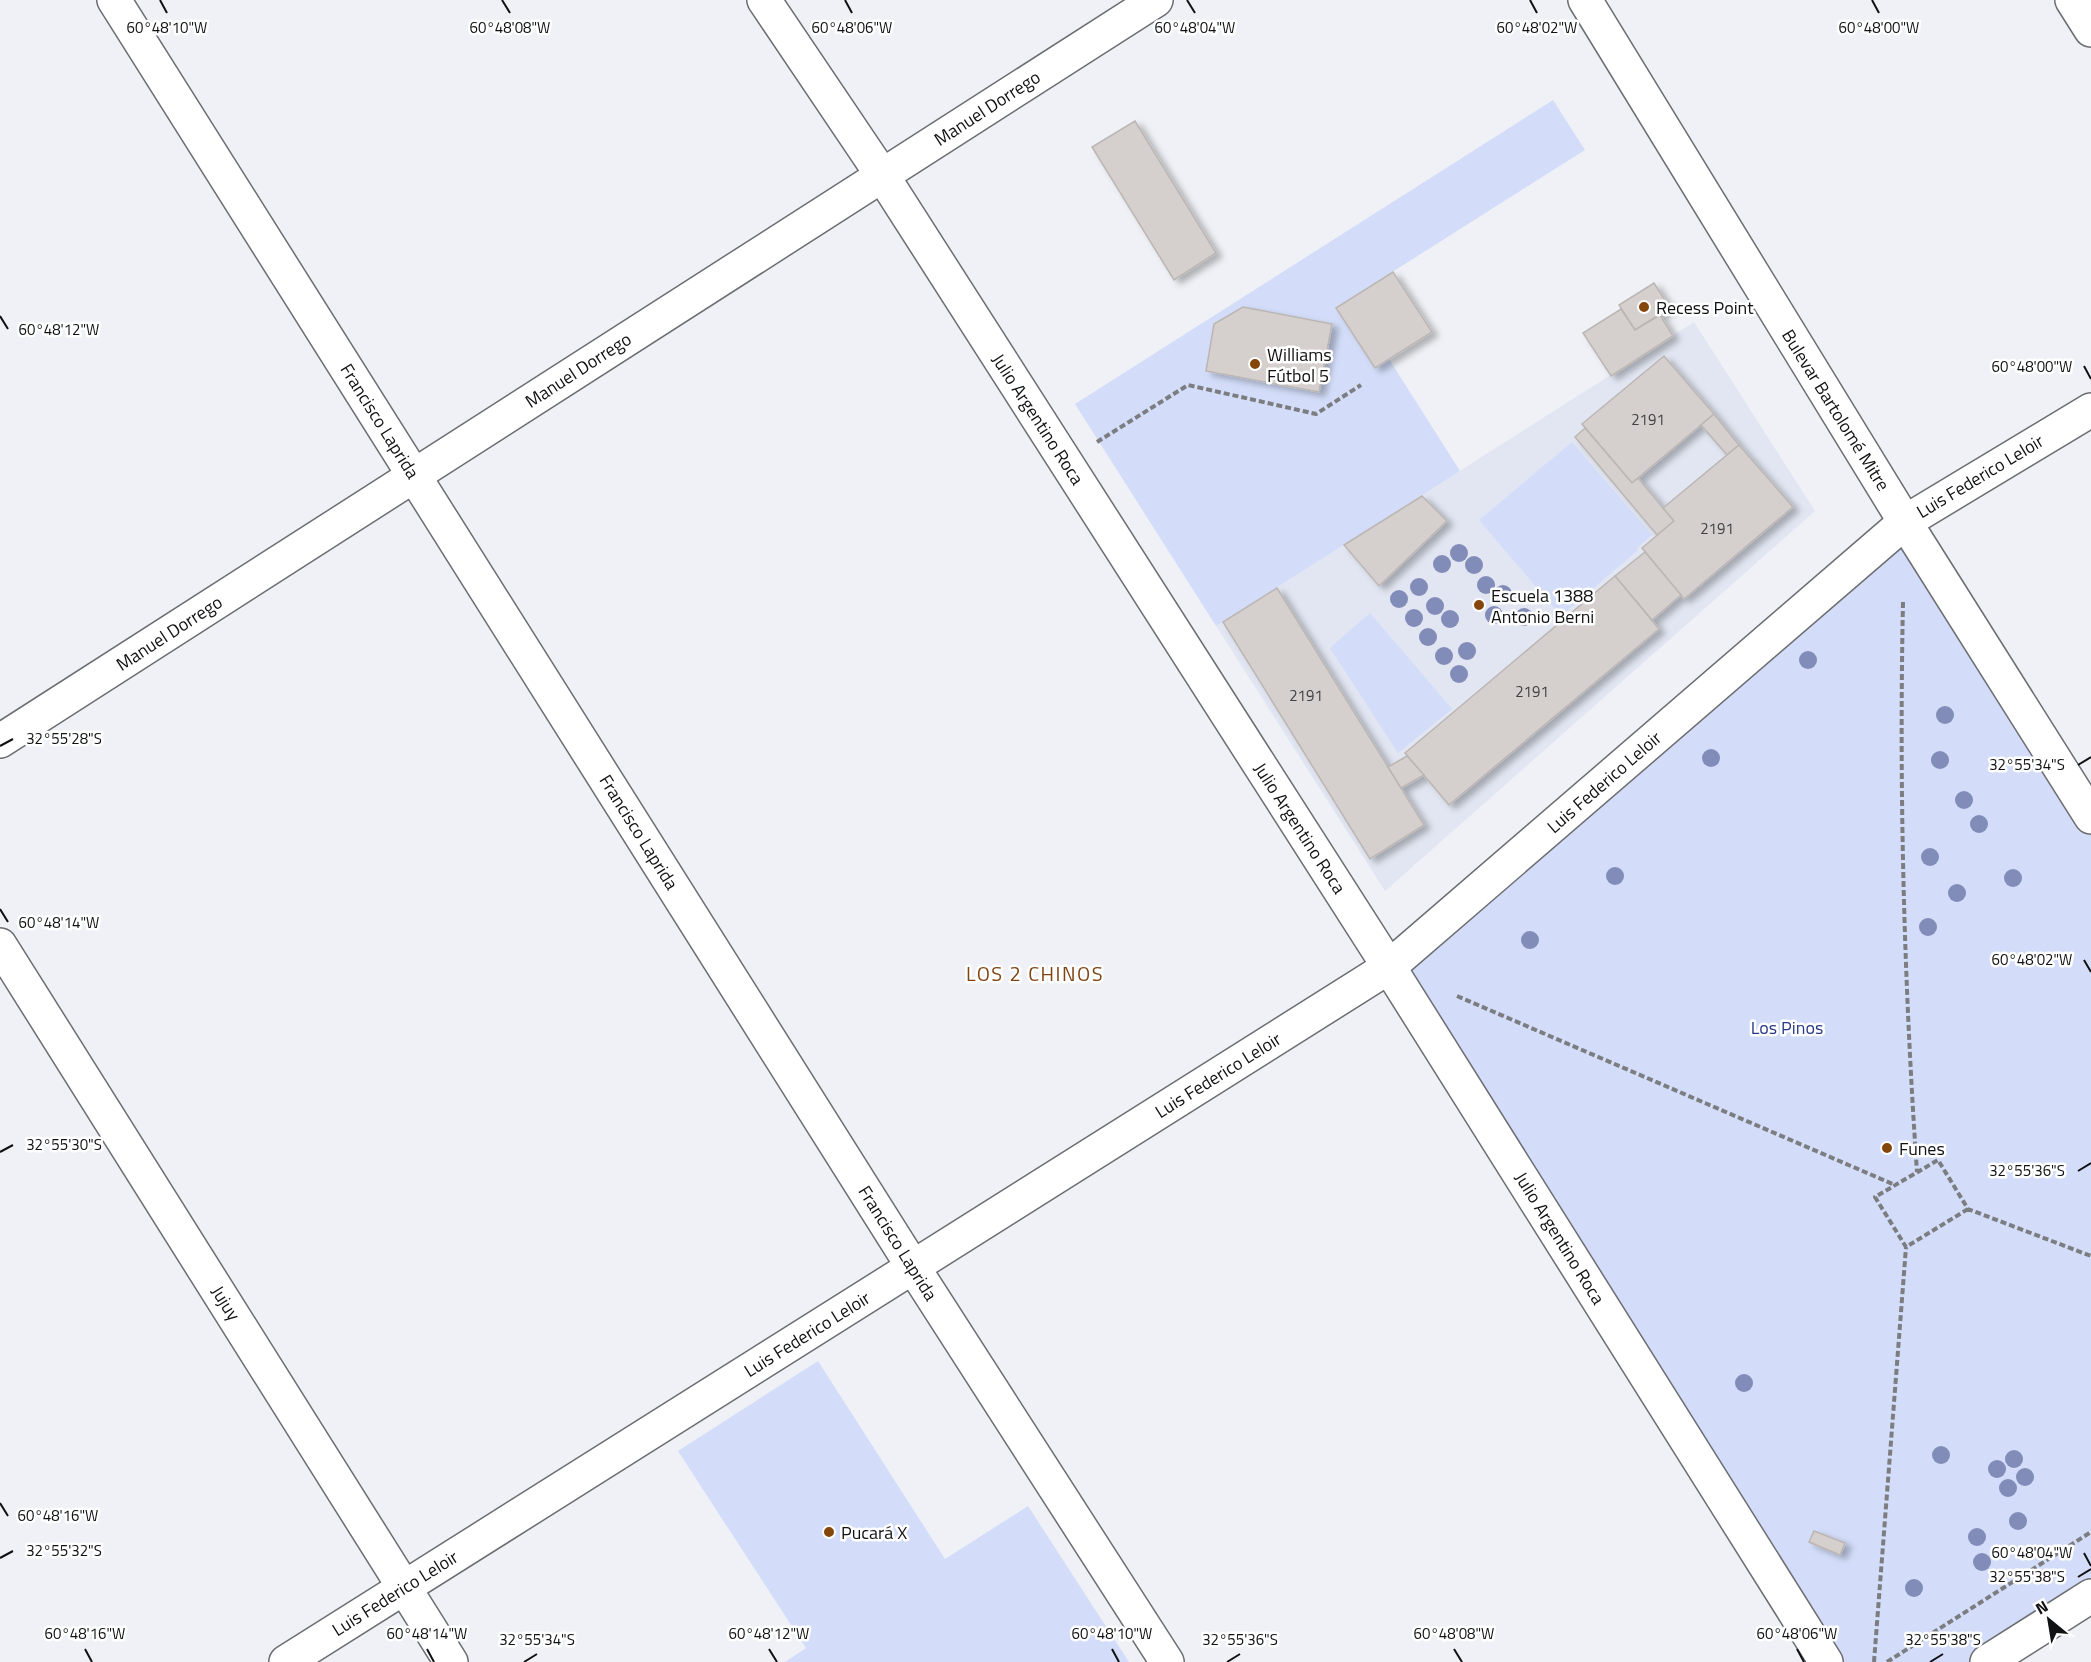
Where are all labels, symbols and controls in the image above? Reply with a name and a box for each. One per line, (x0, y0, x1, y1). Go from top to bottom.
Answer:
text: 60°48'10"W (127, 16, 207, 39)
text: 60°48'08"W (470, 16, 550, 39)
text: 60°48'06"W (812, 16, 892, 39)
text: 60°48'04"W (1155, 16, 1235, 39)
text: 60°48'02"W (1497, 16, 1577, 39)
text: 60°48'00"W (1839, 16, 1919, 39)
street label: Manuel Dorrego (929, 64, 1045, 152)
place label: Recess Point (1656, 294, 1754, 321)
marker: Recess Point (1637, 300, 1651, 314)
text: 60°48'12"W (19, 318, 99, 341)
street label: Bulevar Bartolomé Mitre (1775, 324, 1897, 496)
street label: Manuel Dorrego (520, 326, 636, 414)
place label: Williams Fútbol 5 (1267, 341, 1332, 389)
street label: Julio Argentino Roca (985, 348, 1091, 490)
text: 60°48'00"W (1992, 355, 2072, 378)
marker: Williams Fútbol 5 (1248, 357, 1262, 371)
street label: Francisco Laprida (334, 358, 426, 484)
house number: 2191 (1631, 408, 1665, 431)
street label: Luis Federico Leloir (1911, 427, 2049, 525)
house number: 2191 (1700, 517, 1734, 540)
place label: Escuela 1388 Antonio Berni (1491, 582, 1594, 630)
street label: Manuel Dorrego (111, 589, 227, 677)
marker: Escuela 1388 Antonio Berni (1472, 598, 1486, 612)
house number: 2191 (1515, 680, 1549, 703)
house number: 2191 (1289, 684, 1323, 707)
street label: Luis Federico Leloir (1541, 725, 1667, 839)
text: 32°55'28"S (26, 727, 102, 750)
text: 32°55'34"S (1989, 753, 2065, 776)
street label: Julio Argentino Roca (1247, 757, 1353, 899)
street label: Francisco Laprida (593, 769, 685, 895)
text: 60°48'14"W (19, 911, 99, 934)
text: 60°48'02"W (1992, 948, 2072, 971)
district label: LOS 2 CHINOS (966, 958, 1104, 989)
park label: Los Pinos (1751, 1014, 1823, 1041)
street label: Luis Federico Leloir (1150, 1025, 1286, 1125)
text: 32°55'30"S (26, 1133, 102, 1156)
place label: Funes (1899, 1135, 1945, 1162)
marker: Funes (1880, 1141, 1894, 1155)
text: 32°55'36"S (1989, 1159, 2065, 1182)
street label: Julio Argentino Roca (1508, 1166, 1612, 1310)
street label: Francisco Laprida (852, 1180, 944, 1306)
street label: Jujuy (205, 1280, 247, 1326)
street label: Luis Federico Leloir (739, 1284, 875, 1384)
text: 60°48'16"W (18, 1504, 98, 1527)
place label: Pucará X (841, 1519, 907, 1546)
marker: Pucará X (822, 1525, 836, 1539)
text: 32°55'32"S (26, 1539, 102, 1562)
text: 60°48'04"W (1992, 1541, 2072, 1564)
street label: Luis Federico Leloir (327, 1543, 463, 1643)
text: 32°55'38"S (1989, 1565, 2065, 1588)
north arrow (2019, 1590, 2079, 1650)
text: N (2031, 1594, 2052, 1620)
text: 60°48'16"W (45, 1622, 125, 1645)
text: 60°48'14"W (387, 1622, 467, 1645)
text: 60°48'12"W (729, 1622, 809, 1645)
text: 60°48'10"W (1072, 1622, 1152, 1645)
text: 60°48'08"W (1414, 1622, 1494, 1645)
text: 60°48'06"W (1757, 1622, 1837, 1645)
text: 32°55'34"S (499, 1628, 575, 1651)
text: 32°55'36"S (1202, 1628, 1278, 1651)
text: 32°55'38"S (1905, 1628, 1981, 1651)

